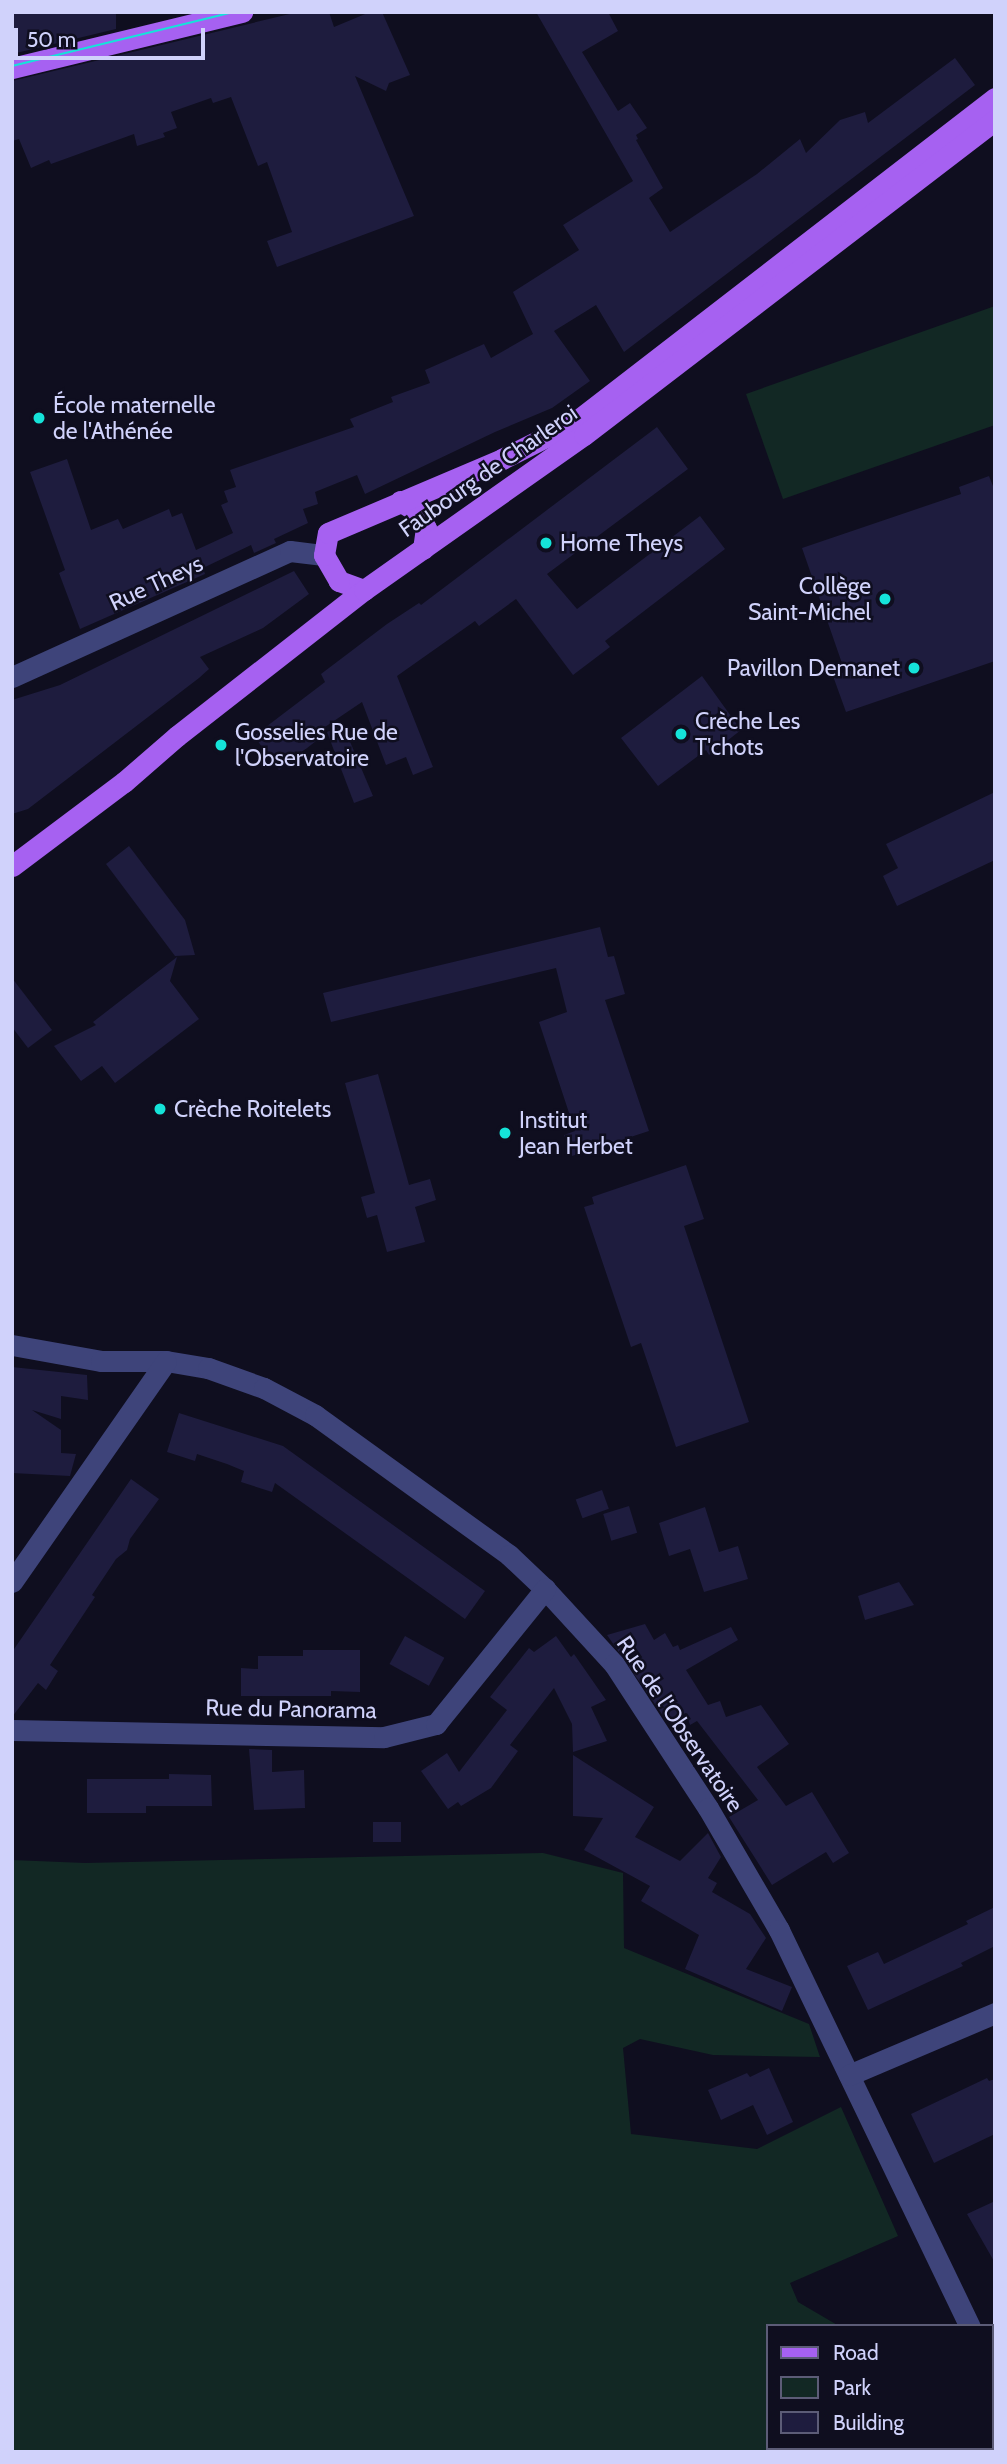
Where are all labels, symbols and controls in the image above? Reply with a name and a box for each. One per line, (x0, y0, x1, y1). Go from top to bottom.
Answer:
scale bar (18, 14, 208, 58)
text: 50 m (27, 27, 76, 52)
place label: École maternelle de l'Athénée (53, 391, 215, 445)
street label: Faubourg de Charleroi (394, 399, 582, 543)
marker: École maternelle de l'Athénée (31, 410, 47, 426)
place label: Home Theys (560, 529, 683, 557)
marker: Home Theys (538, 535, 554, 551)
street label: Rue Theys (105, 549, 207, 617)
place label: Collège Saint-Michel (748, 572, 871, 626)
marker: Collège Saint-Michel (877, 591, 893, 607)
place label: Pavillon Demanet (727, 654, 900, 682)
marker: Pavillon Demanet (906, 660, 922, 676)
place label: Crèche Les T'chots (695, 707, 800, 761)
place label: Gosselies Rue de l'Observatoire (235, 718, 398, 772)
marker: Crèche Les T'chots (673, 726, 689, 742)
marker: Gosselies Rue de l'Observatoire (213, 737, 229, 753)
place label: Crèche Roitelets (174, 1095, 331, 1123)
marker: Crèche Roitelets (152, 1101, 168, 1117)
place label: Institut Jean Herbet (519, 1106, 633, 1160)
marker: Institut Jean Herbet (497, 1125, 513, 1141)
street label: Rue de l'Observatoire (611, 1631, 749, 1817)
street label: Rue du Panorama (205, 1694, 377, 1724)
legend (766, 2324, 993, 2450)
text: Road (833, 2340, 879, 2365)
text: Park (833, 2375, 871, 2400)
text: Building (833, 2410, 904, 2435)

